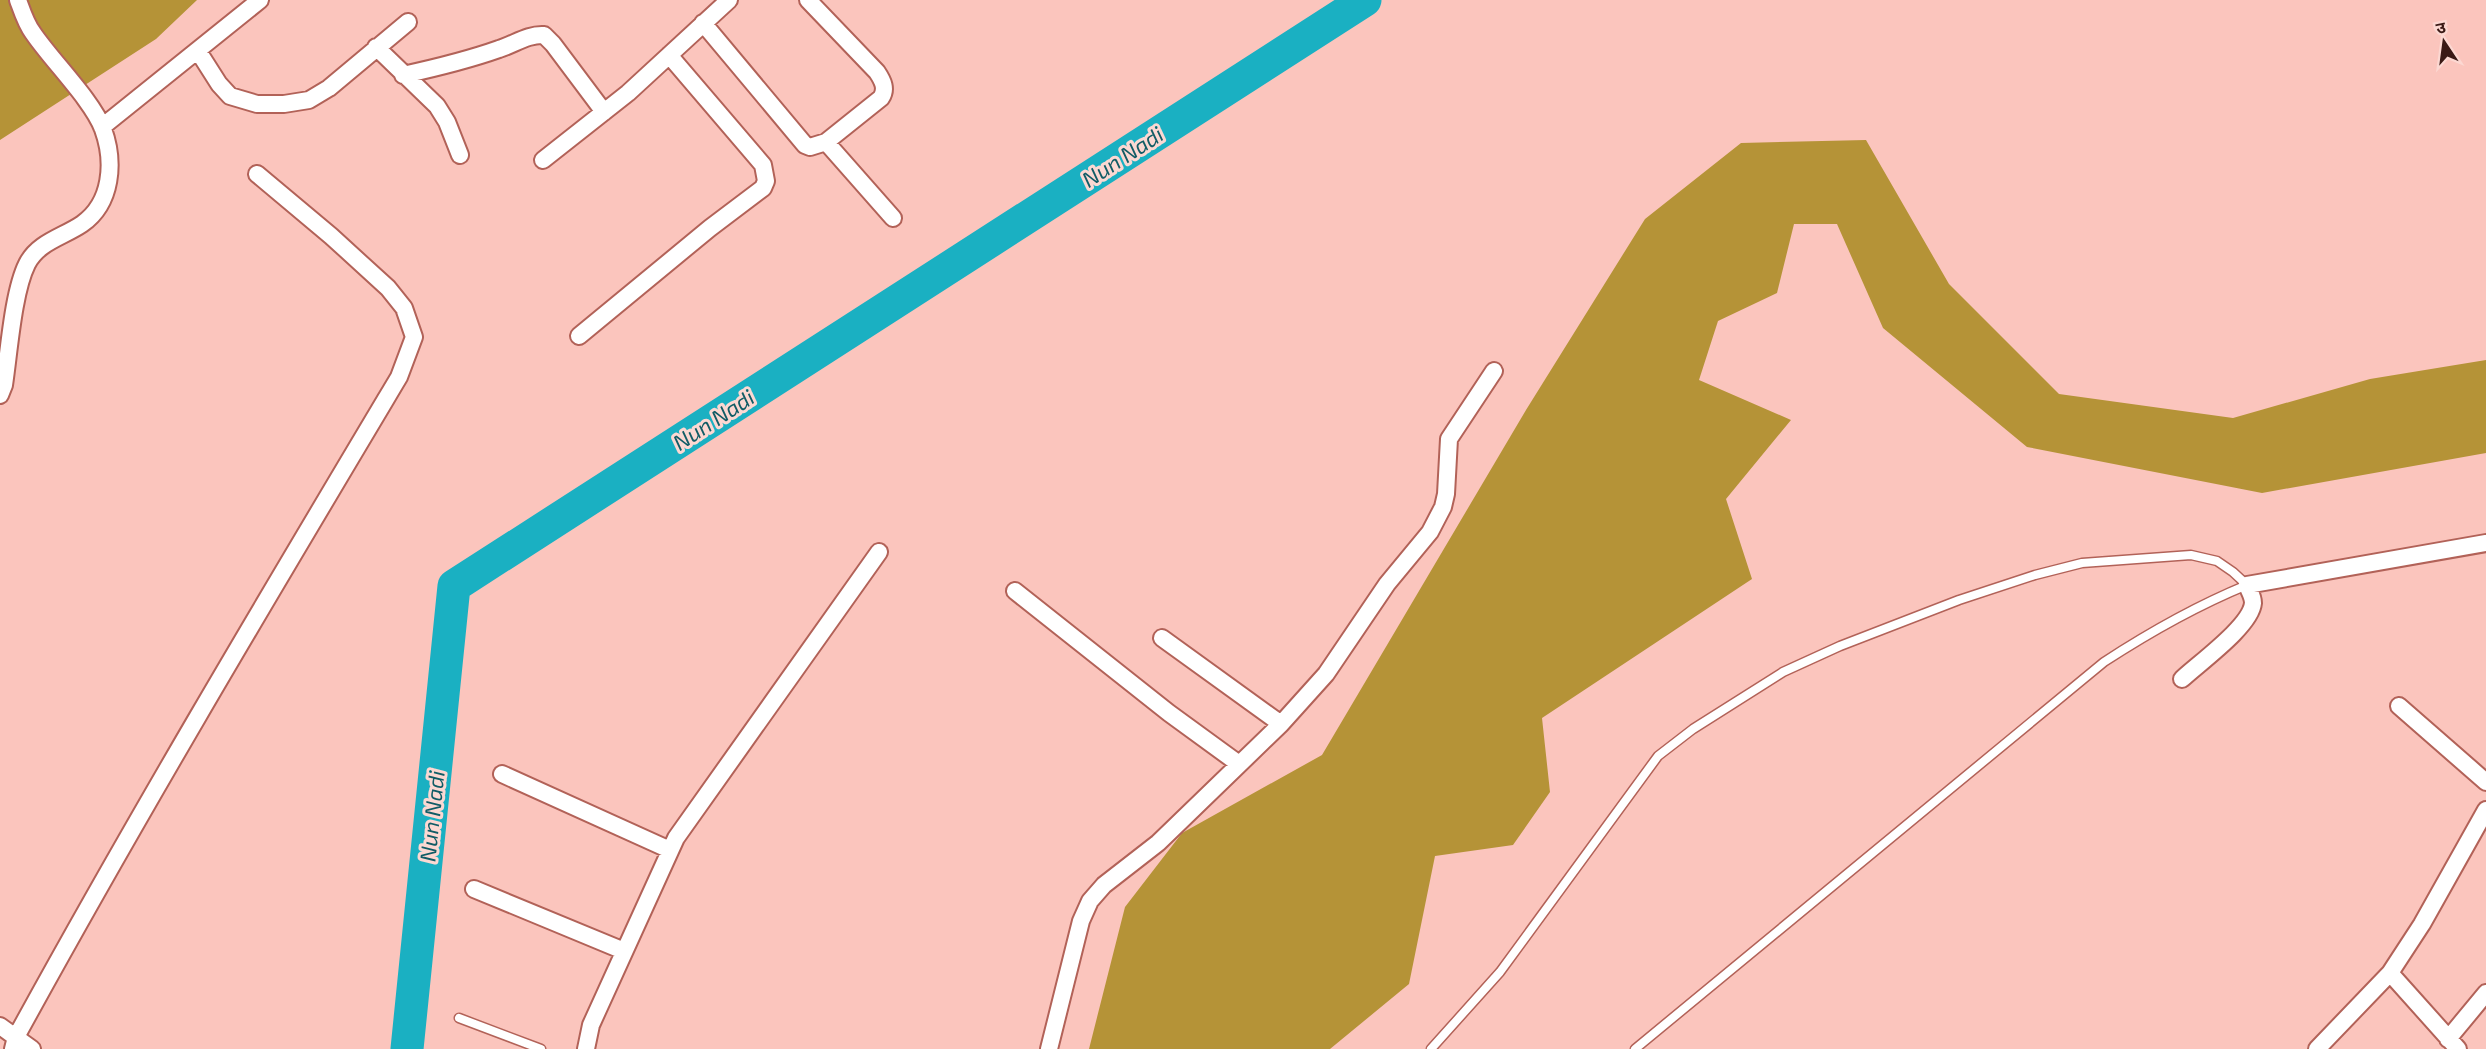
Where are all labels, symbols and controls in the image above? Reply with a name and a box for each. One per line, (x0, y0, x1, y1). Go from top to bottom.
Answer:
north arrow (2414, 12, 2474, 72)
text: उ (2434, 16, 2448, 37)
water label: Nun Nadi (1076, 120, 1168, 192)
water label: Nun Nadi (667, 383, 759, 455)
water label: Nun Nadi (413, 769, 449, 863)

